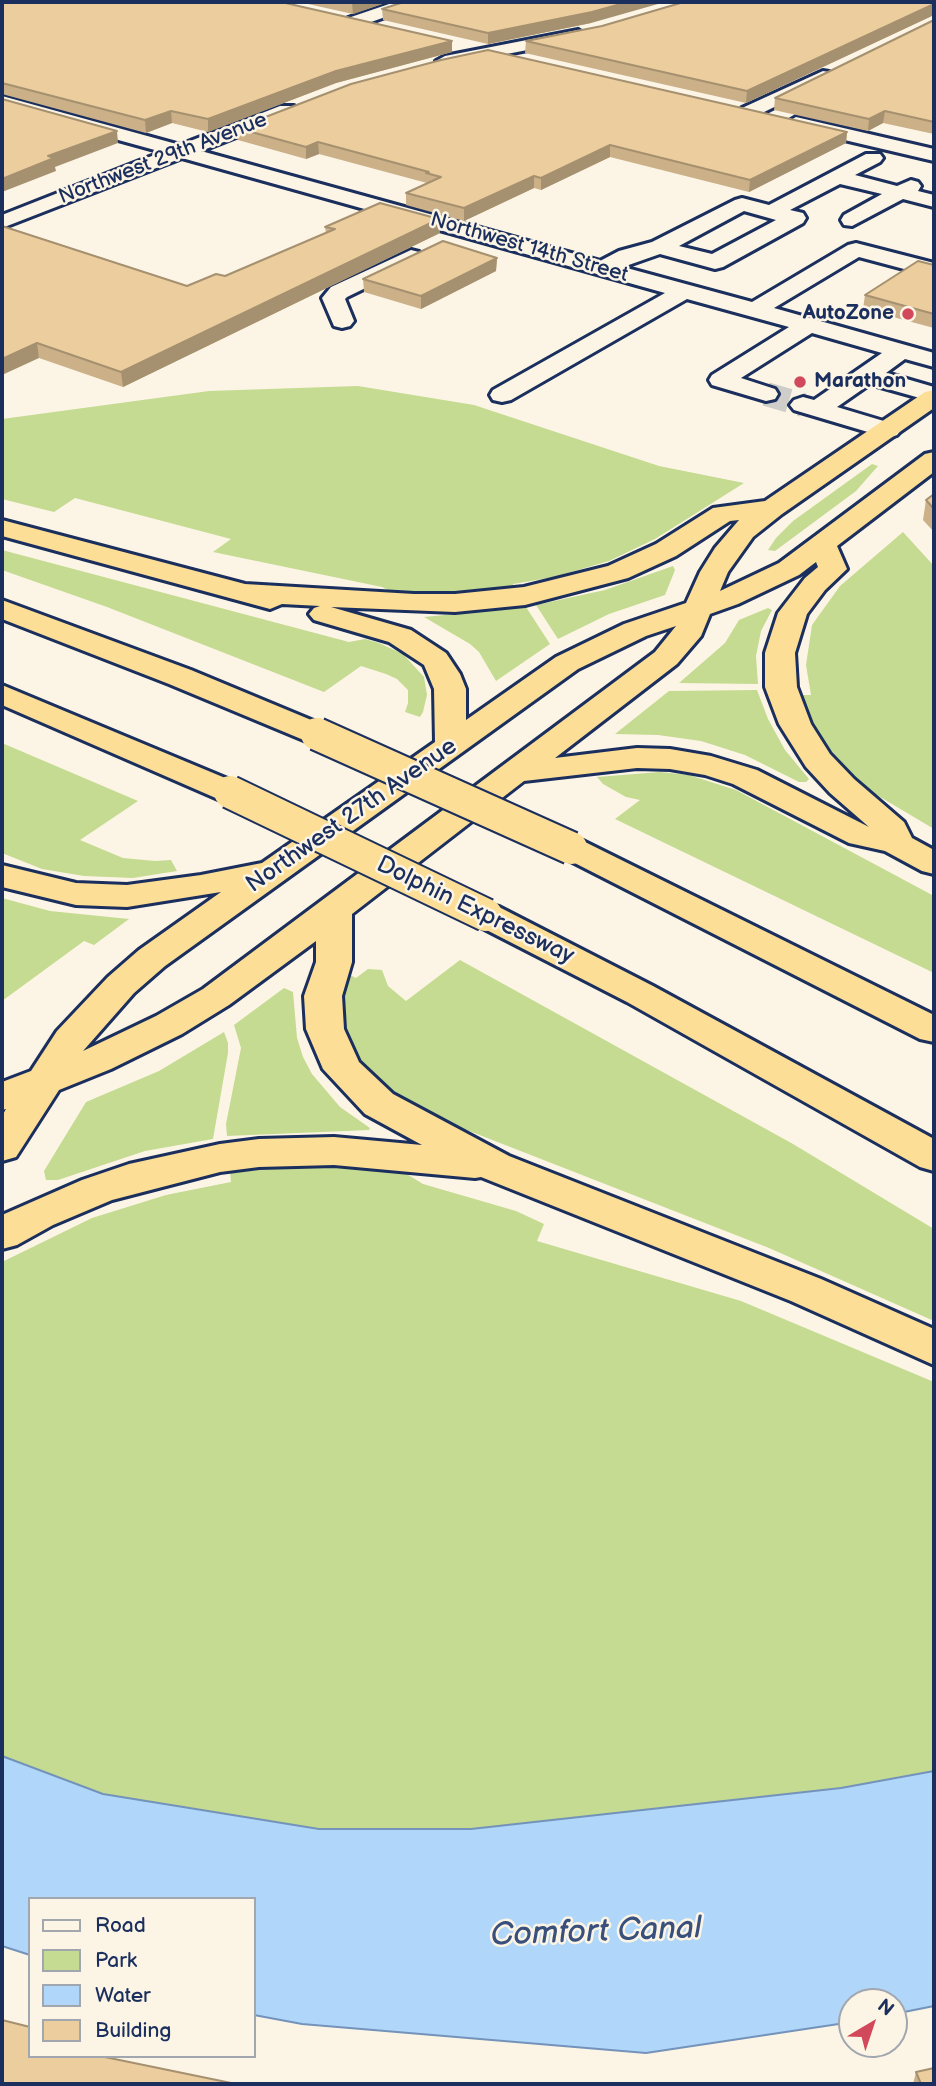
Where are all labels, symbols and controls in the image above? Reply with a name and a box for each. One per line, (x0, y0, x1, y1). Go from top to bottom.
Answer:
street label: Northwest 29th Avenue (55, 108, 271, 210)
street label: Northwest 14th Street (427, 208, 631, 288)
place label: AutoZone (803, 301, 894, 327)
marker: AutoZone (900, 306, 916, 322)
place label: Marathon (814, 369, 906, 395)
marker: Marathon (792, 374, 808, 390)
street label: Northwest 27th Avenue (241, 732, 463, 900)
street label: Dolphin Expressway (371, 851, 579, 971)
legend (28, 1897, 256, 2058)
water label: Comfort Canal (490, 1910, 702, 1956)
text: Road (95, 1913, 146, 1938)
text: Park (95, 1948, 137, 1973)
text: Water (95, 1983, 151, 2008)
north arrow (838, 1988, 908, 2058)
text: N (872, 1994, 898, 2021)
text: Building (95, 2018, 171, 2043)

